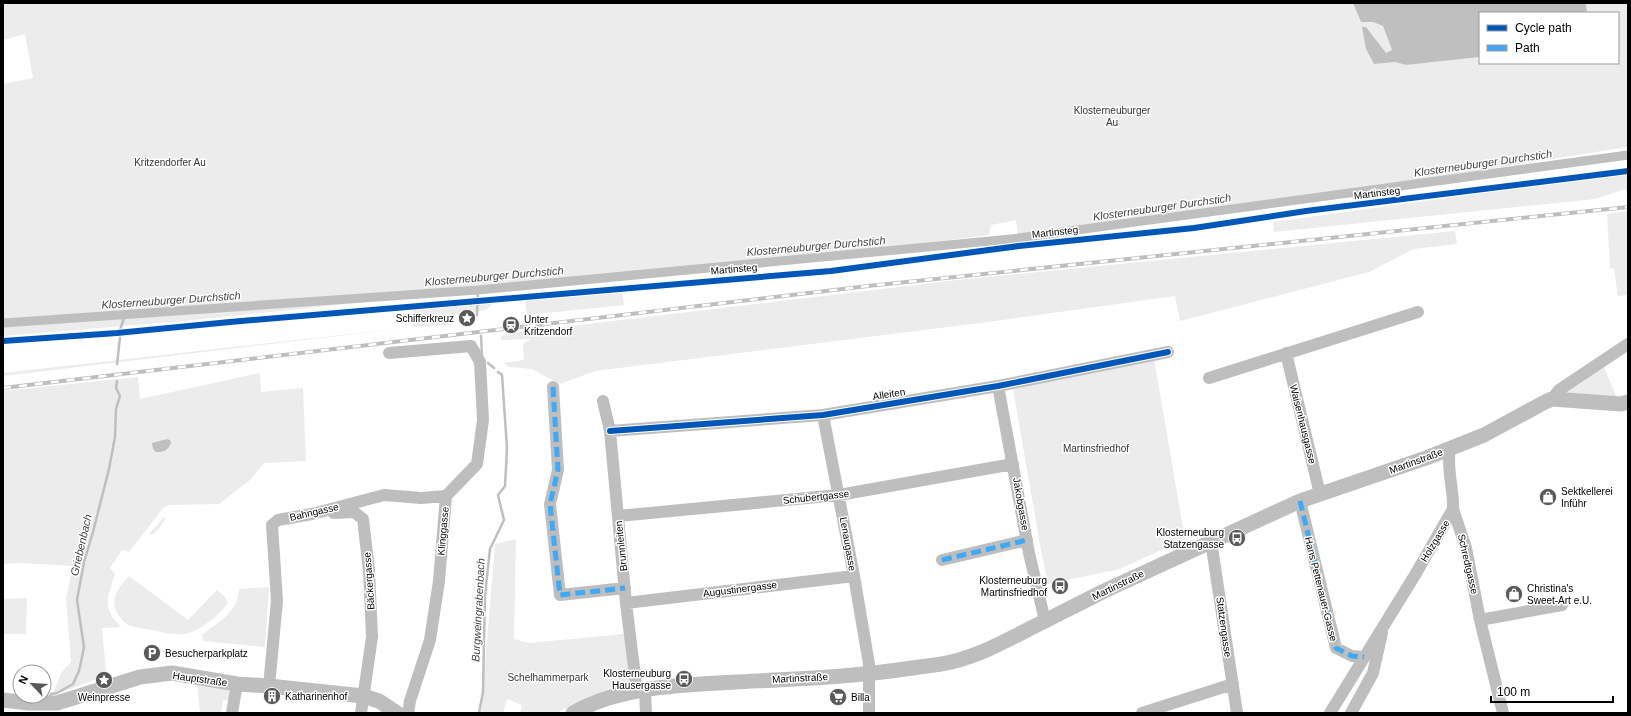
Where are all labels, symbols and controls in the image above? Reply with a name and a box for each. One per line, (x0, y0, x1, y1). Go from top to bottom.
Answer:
legend (1479, 12, 1619, 64)
text: Cycle path (1515, 21, 1572, 35)
text: Path (1515, 41, 1540, 55)
park label: Klosterneuburger Au (1074, 105, 1151, 128)
water label: Klosterneuburger Durchstich (1413, 147, 1553, 179)
park label: Kritzendorfer Au (134, 157, 206, 168)
street label: Martinsteg (1353, 185, 1401, 201)
water label: Klosterneuburger Durchstich (1092, 191, 1232, 223)
street label: Martinsteg (1031, 224, 1079, 240)
water label: Klosterneuburger Durchstich (746, 234, 886, 258)
street label: Martinsteg (710, 261, 758, 277)
water label: Klosterneuburger Durchstich (424, 264, 564, 288)
water label: Klosterneuburger Durchstich (101, 289, 241, 311)
place icon: Schifferkreuz (457, 308, 477, 328)
place label: Schifferkreuz (396, 313, 454, 324)
place label: Unter Kritzendorf (524, 314, 573, 337)
station icon: Unter Kritzendorf (501, 315, 521, 335)
street label: Waisenhausgasse (1288, 383, 1318, 465)
street label: Alleiten (872, 386, 906, 402)
park label: Martinsfriedhof (1063, 443, 1129, 454)
street label: Martinstraße (1388, 446, 1445, 476)
street label: Jakobgasse (1011, 477, 1031, 532)
place label: Sektkellerei Inführ (1561, 486, 1613, 509)
shop icon: Sektkellerei Inführ (1538, 487, 1558, 507)
street label: Schubertgasse (782, 488, 850, 506)
street label: Bahngasse (288, 501, 340, 523)
street label: Klinggasse (435, 506, 451, 556)
water label: Griebenbach (68, 513, 94, 577)
street label: Lenaugasse (838, 516, 858, 572)
street label: Holzgasse (1418, 518, 1452, 564)
street label: Brunnleiten (613, 520, 629, 572)
place label: Klosterneuburg Statzengasse (1156, 527, 1224, 550)
bus stop icon: Klosterneuburg Statzengasse (1227, 528, 1247, 548)
street label: Schredtgasse (1456, 533, 1480, 595)
street label: Hans Pettenauer-Gasse (1303, 536, 1339, 643)
street label: Bäckergasse (361, 551, 377, 610)
water label: Burgweingrabenbach (469, 558, 487, 662)
street label: Martinstraße (1090, 568, 1146, 602)
place label: Klosterneuburg Martinsfriedhof (979, 575, 1047, 598)
bus stop icon: Klosterneuburg Martinsfriedhof (1050, 576, 1070, 596)
street label: Augustinergasse (702, 579, 778, 599)
place label: Christina's Sweet-Art e.U. (1527, 583, 1592, 606)
shop icon: Christina's Sweet-Art e.U. (1504, 584, 1524, 604)
street label: Statzengasse (1214, 596, 1234, 658)
parking icon: Besucherparkplatz (142, 643, 162, 663)
place label: Besucherparkplatz (165, 648, 248, 659)
north arrow (12, 664, 52, 704)
place label: Klosterneuburg Hausergasse (603, 668, 671, 691)
bus stop icon: Klosterneuburg Hausergasse (674, 669, 694, 689)
place icon: Weinpresse (94, 670, 114, 690)
street label: Hauptstraße (172, 670, 228, 688)
street label: Martinstraße (772, 671, 829, 685)
park label: Schelhammerpark (507, 672, 590, 683)
text: N (16, 674, 30, 686)
scale bar (1491, 678, 1613, 704)
text: 100 m (1497, 685, 1530, 699)
building icon: Katharinenhof (262, 686, 282, 706)
supermarket icon: Billa (828, 687, 848, 707)
place label: Katharinenhof (285, 691, 347, 702)
place label: Weinpresse (78, 692, 131, 703)
place label: Billa (851, 692, 870, 703)

